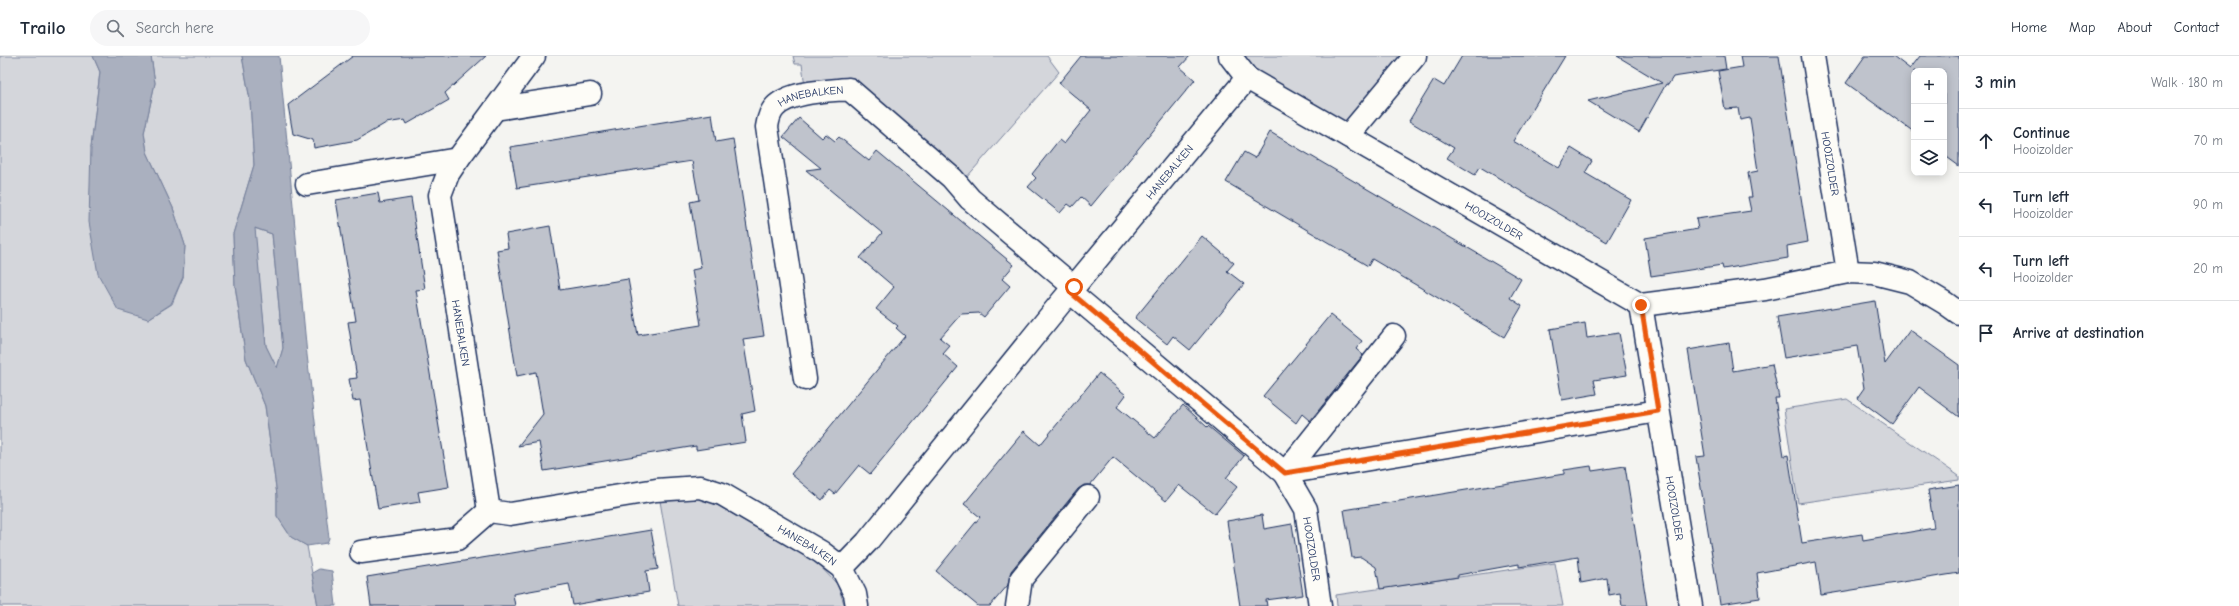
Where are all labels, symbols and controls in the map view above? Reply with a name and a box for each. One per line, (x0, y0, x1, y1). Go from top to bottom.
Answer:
search box (90, 10, 370, 46)
text: Trailo (20, 17, 66, 39)
icon: search (104, 17, 126, 39)
text: Search here (136, 19, 214, 37)
text: Home (2011, 19, 2047, 36)
text: Map (2069, 19, 2095, 36)
text: About (2117, 19, 2152, 36)
text: Contact (2174, 19, 2219, 36)
map controls (1911, 68, 1947, 176)
button: + (1911, 68, 1947, 104)
text: 3 min (1975, 73, 2016, 92)
text: Walk · 180 m (2151, 75, 2223, 90)
street label: HANEBALKEN (775, 84, 844, 110)
button: − (1911, 104, 1947, 140)
text: Continue (2013, 124, 2070, 142)
icon: ahead (1975, 130, 1997, 152)
street label: HOOIZOLDER (1818, 131, 1842, 197)
text: 70 m (2194, 133, 2223, 148)
button: layers (1911, 140, 1947, 176)
street label: HANEBALKEN (1143, 142, 1196, 202)
text: Hooizolder (2013, 142, 2073, 157)
text: Turn left (2013, 188, 2069, 206)
icon: left (1975, 194, 1997, 216)
text: 90 m (2193, 197, 2223, 212)
street label: HOOIZOLDER (1463, 199, 1526, 243)
text: Hooizolder (2013, 206, 2073, 221)
text: Turn left (2013, 252, 2069, 270)
icon: left (1975, 258, 1997, 280)
text: 20 m (2193, 261, 2223, 276)
text: Hooizolder (2013, 270, 2073, 285)
route start (1065, 278, 1083, 296)
route end (1632, 296, 1650, 314)
street label: HANEBALKEN (449, 299, 472, 367)
icon: arrive (1975, 322, 1997, 344)
text: Arrive at destination (2013, 324, 2144, 342)
street label: HOOIZOLDER (1663, 475, 1686, 542)
street label: HOOIZOLDER (1300, 516, 1323, 583)
street label: HANEBALKEN (775, 522, 839, 568)

